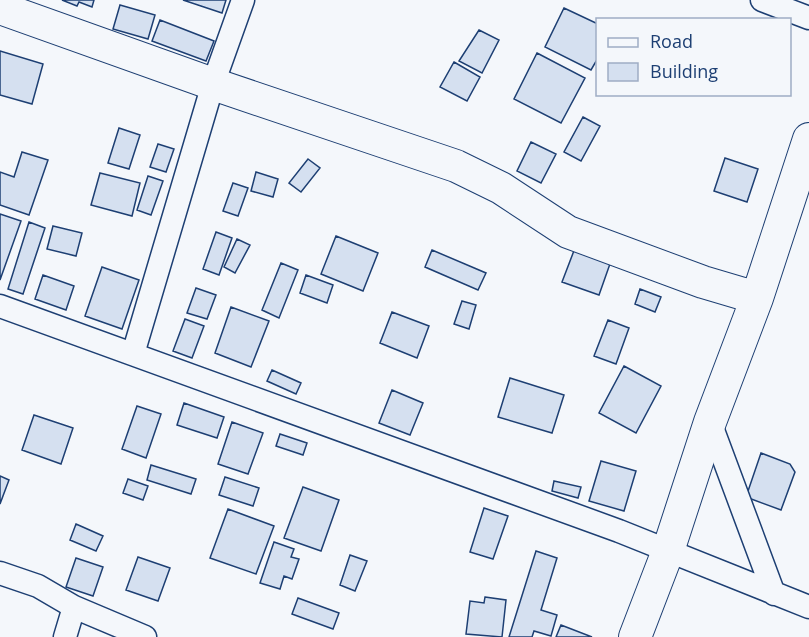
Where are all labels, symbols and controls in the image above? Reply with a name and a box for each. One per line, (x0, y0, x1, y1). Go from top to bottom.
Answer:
legend (596, 18, 791, 96)
text: Road (650, 29, 693, 53)
text: Building (650, 59, 718, 83)

